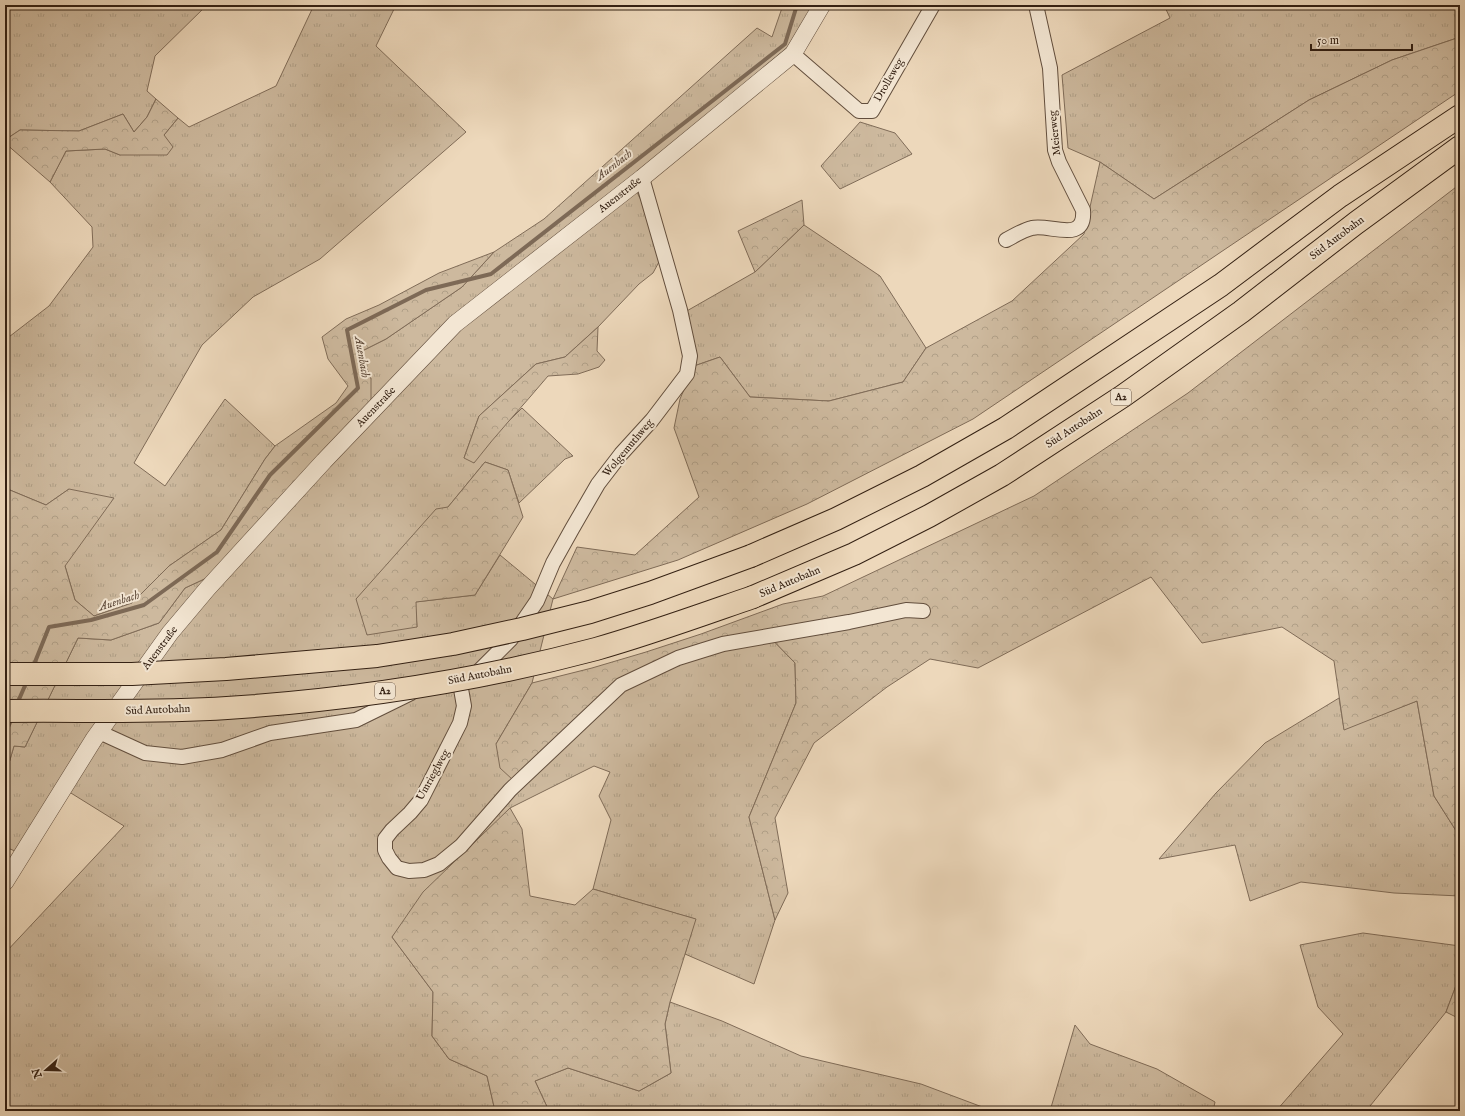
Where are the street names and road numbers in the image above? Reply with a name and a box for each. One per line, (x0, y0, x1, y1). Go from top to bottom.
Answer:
street label: Drolleweg (871, 55, 908, 104)
street label: Meierweg (1046, 109, 1064, 156)
street label: Auenstraße (595, 174, 644, 217)
street label: Süd Autobahn (1307, 213, 1367, 263)
street label: Auenstraße (352, 384, 399, 431)
road number: A2 (1111, 389, 1131, 405)
street label: Süd Autobahn (1043, 404, 1105, 452)
street label: Wolgemuthweg (600, 415, 657, 480)
street label: Süd Autobahn (757, 563, 823, 601)
street label: Auenstraße (138, 623, 181, 673)
street label: Süd Autobahn (447, 662, 513, 688)
road number: A2 (375, 683, 395, 699)
street label: Süd Autobahn (125, 702, 191, 718)
street label: Umrieglweg (413, 746, 453, 803)

